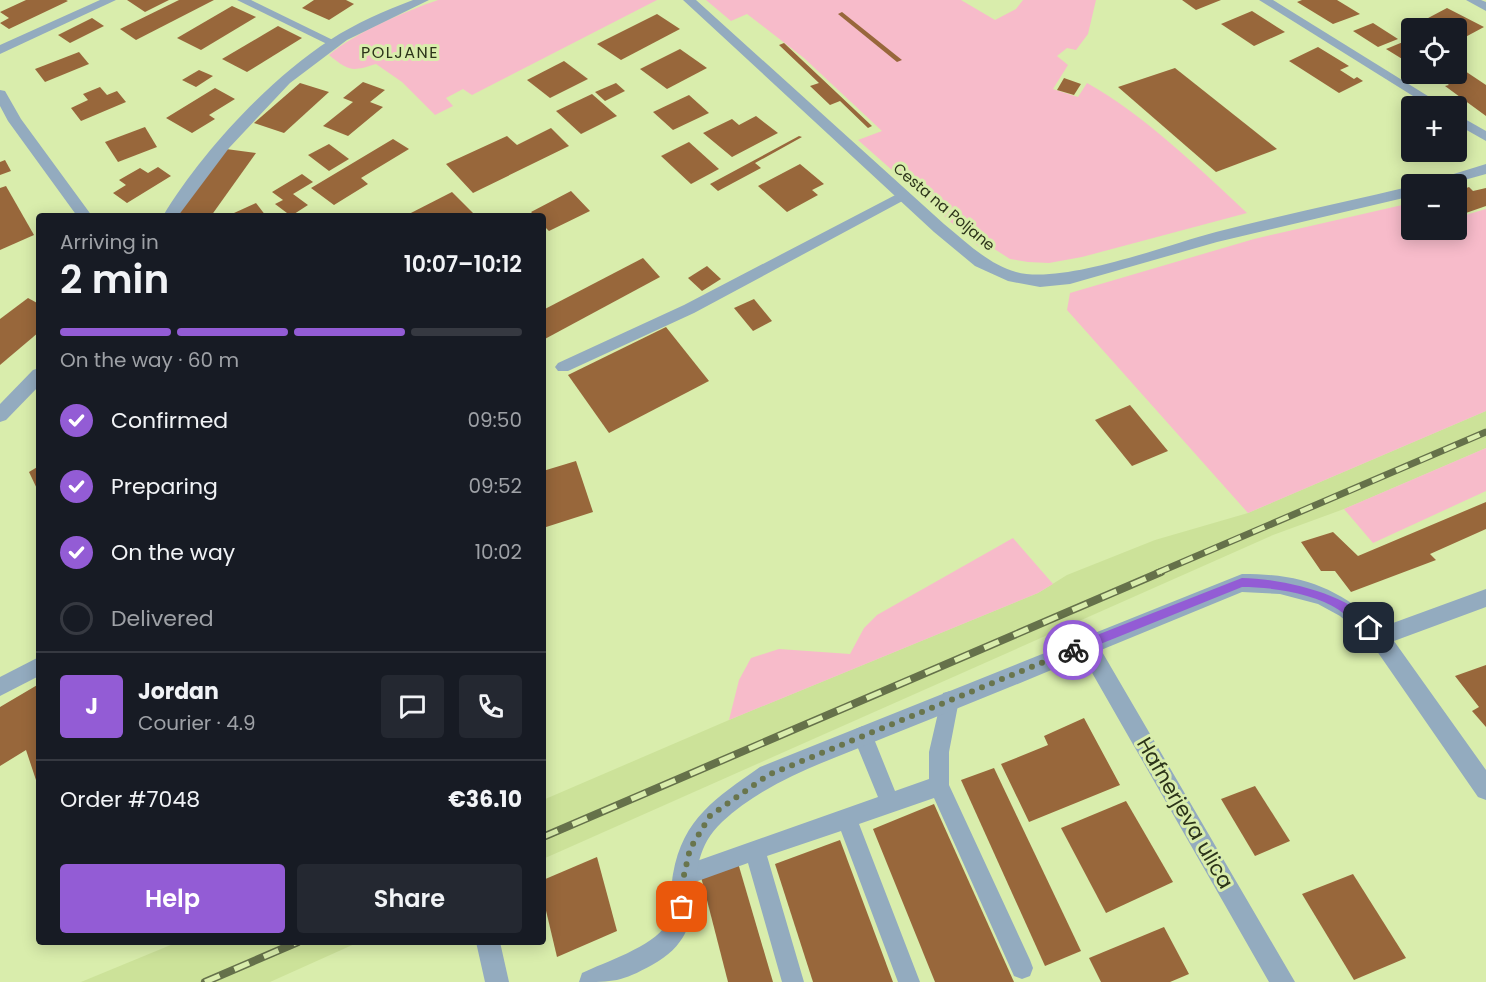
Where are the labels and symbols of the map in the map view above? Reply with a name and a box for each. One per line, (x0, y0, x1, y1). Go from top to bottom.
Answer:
district label: POLJANE (361, 41, 439, 64)
street label: Cesta na Poljane (889, 158, 1000, 255)
pin (1343, 602, 1394, 653)
courier (1043, 620, 1103, 680)
street label: Hafnerjeva ulica (1130, 732, 1241, 894)
pin (656, 881, 707, 932)

